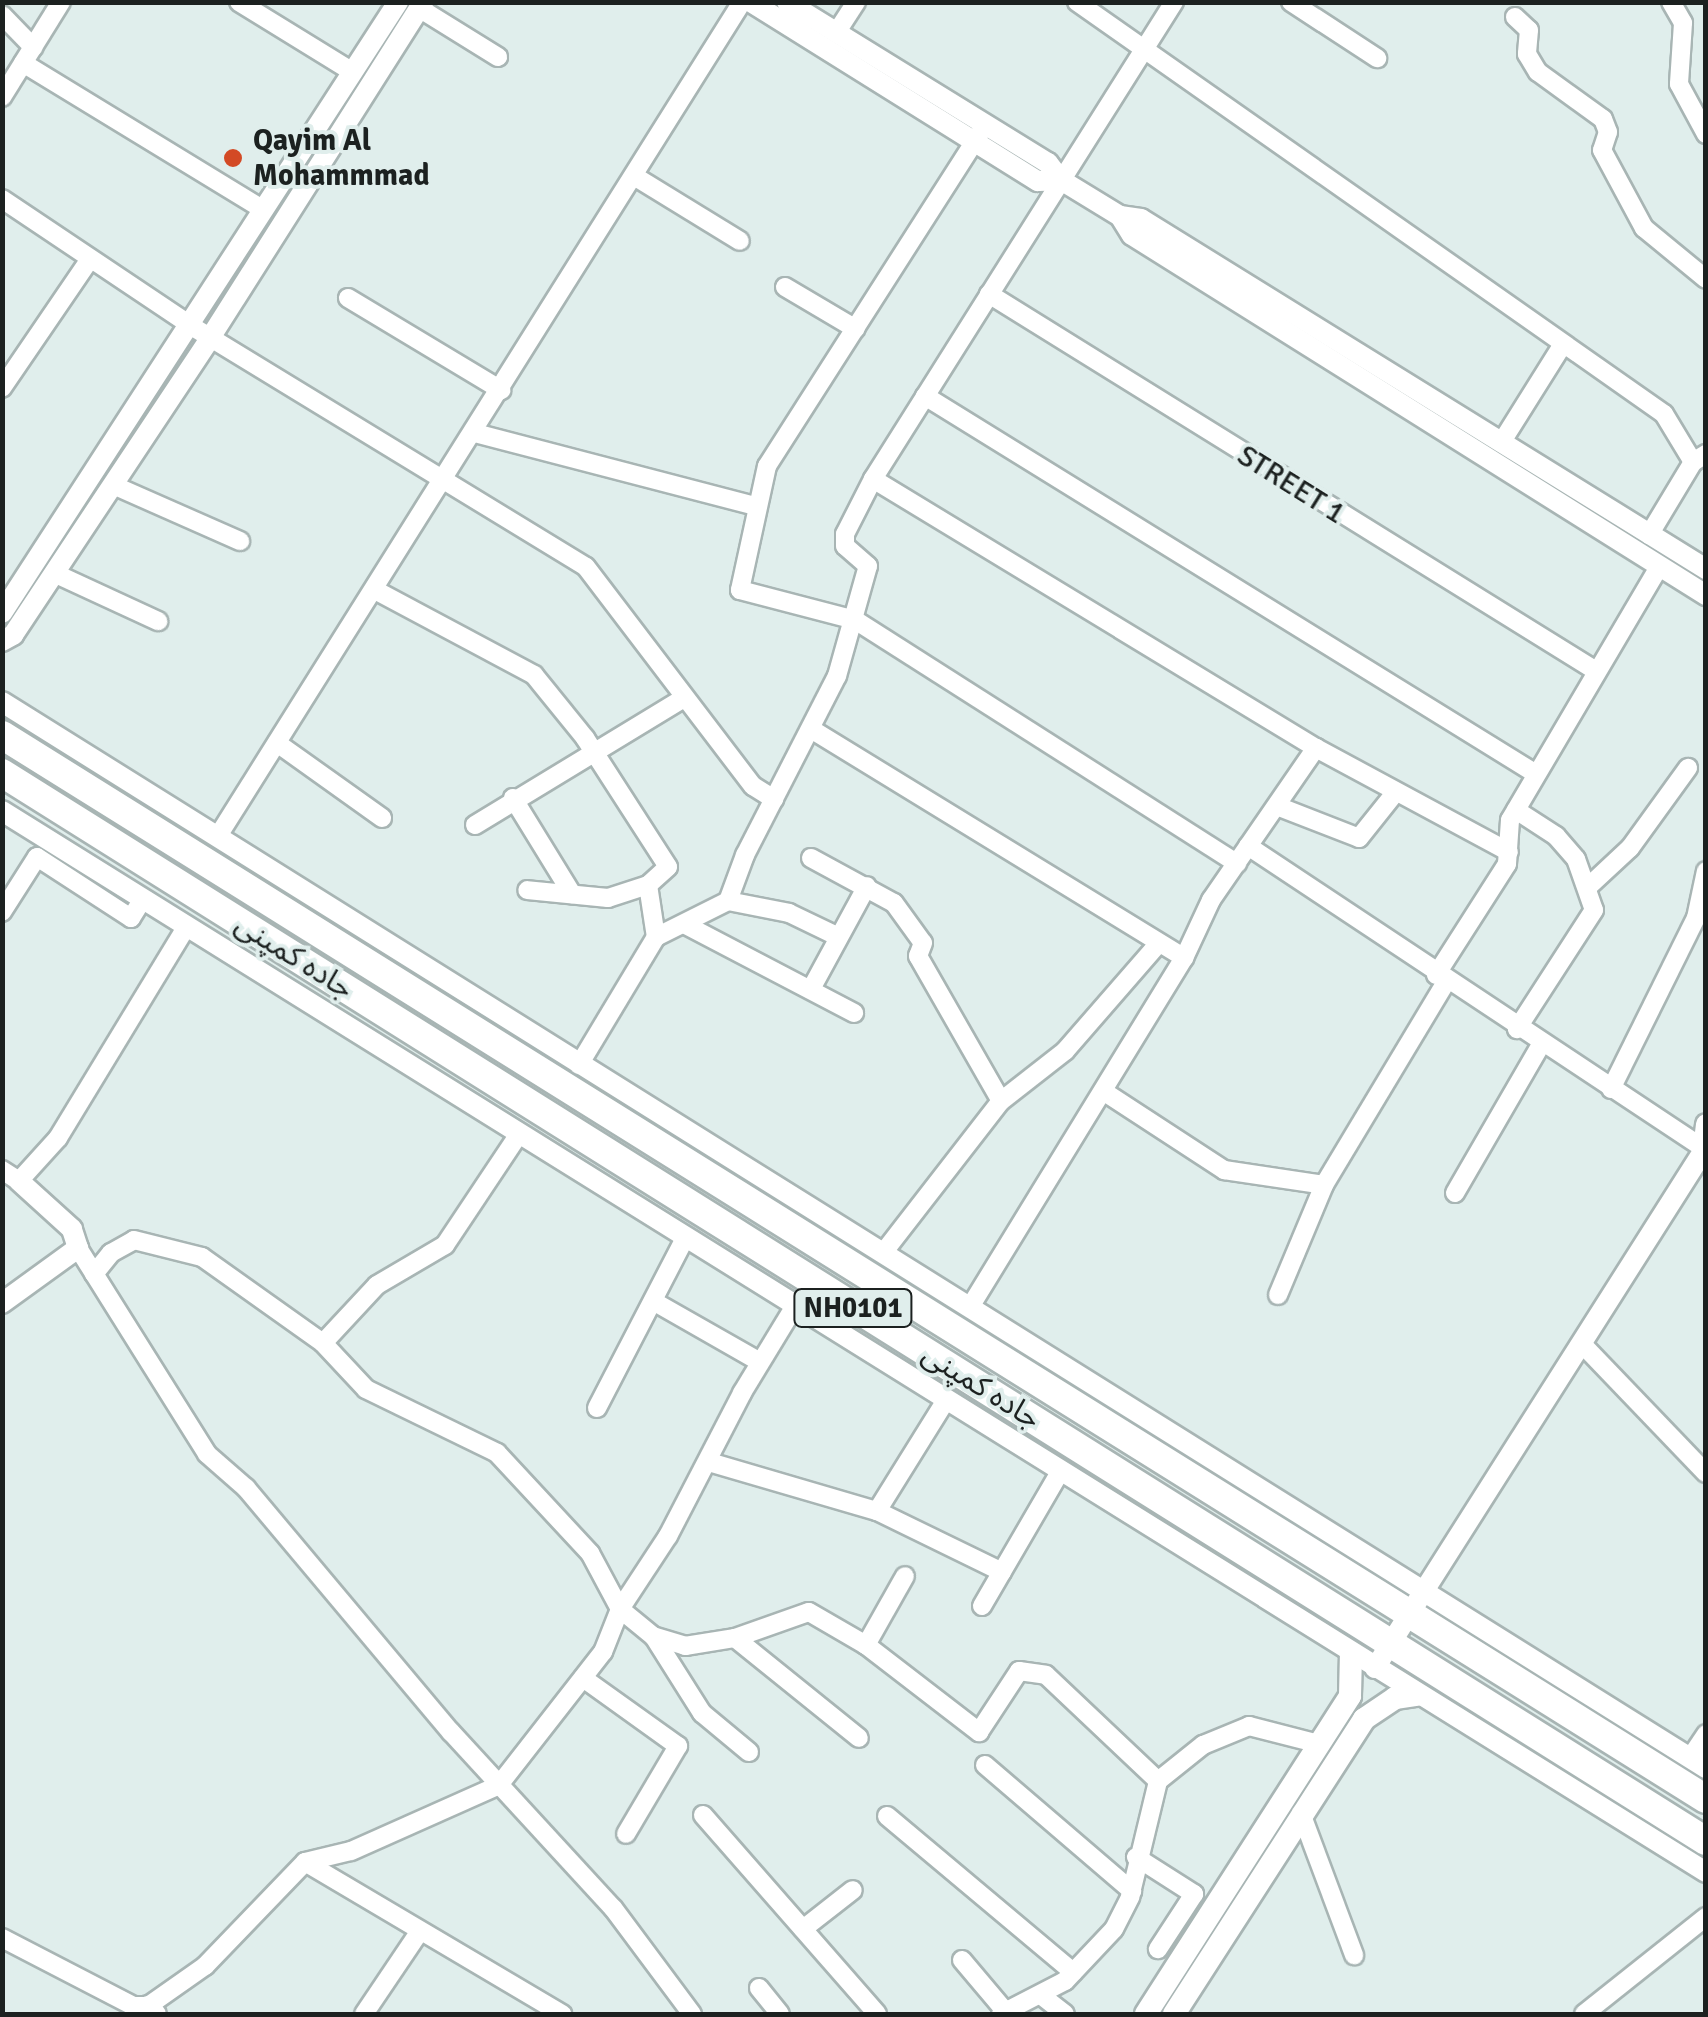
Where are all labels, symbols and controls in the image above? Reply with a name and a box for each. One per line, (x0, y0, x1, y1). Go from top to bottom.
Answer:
place label: Qayim Al Mohammmad (253, 123, 430, 194)
marker: Qayim Al Mohammmad (222, 147, 244, 169)
street label: STREET 1 (1231, 438, 1351, 532)
street label: جاده کمپنی (228, 907, 360, 1007)
road number: NH0101 (793, 1285, 913, 1331)
street label: جاده کمپنی (915, 1337, 1047, 1437)

